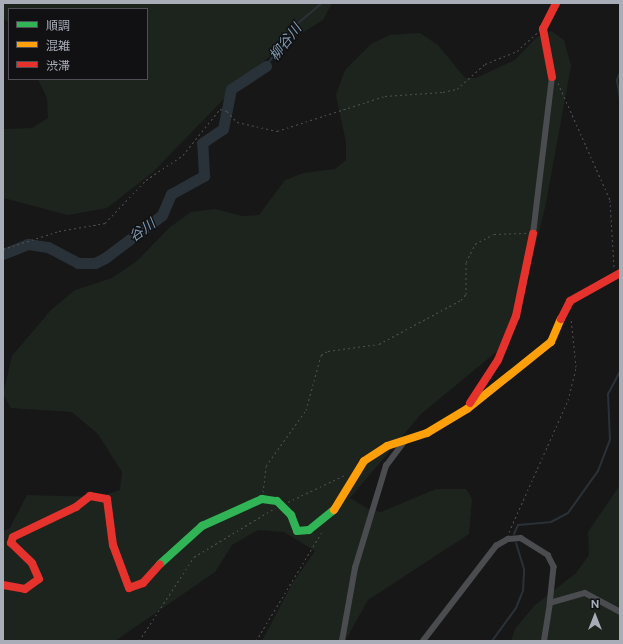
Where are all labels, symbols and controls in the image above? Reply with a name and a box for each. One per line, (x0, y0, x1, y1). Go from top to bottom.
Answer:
legend (8, 8, 148, 80)
text: 順調 (46, 19, 70, 33)
water label: 柳谷川 (265, 20, 305, 64)
text: 混雑 (46, 39, 70, 53)
text: 渋滞 (46, 59, 70, 73)
water label: 谷川 (126, 215, 158, 245)
north arrow (575, 596, 615, 636)
text: N (591, 598, 599, 610)

